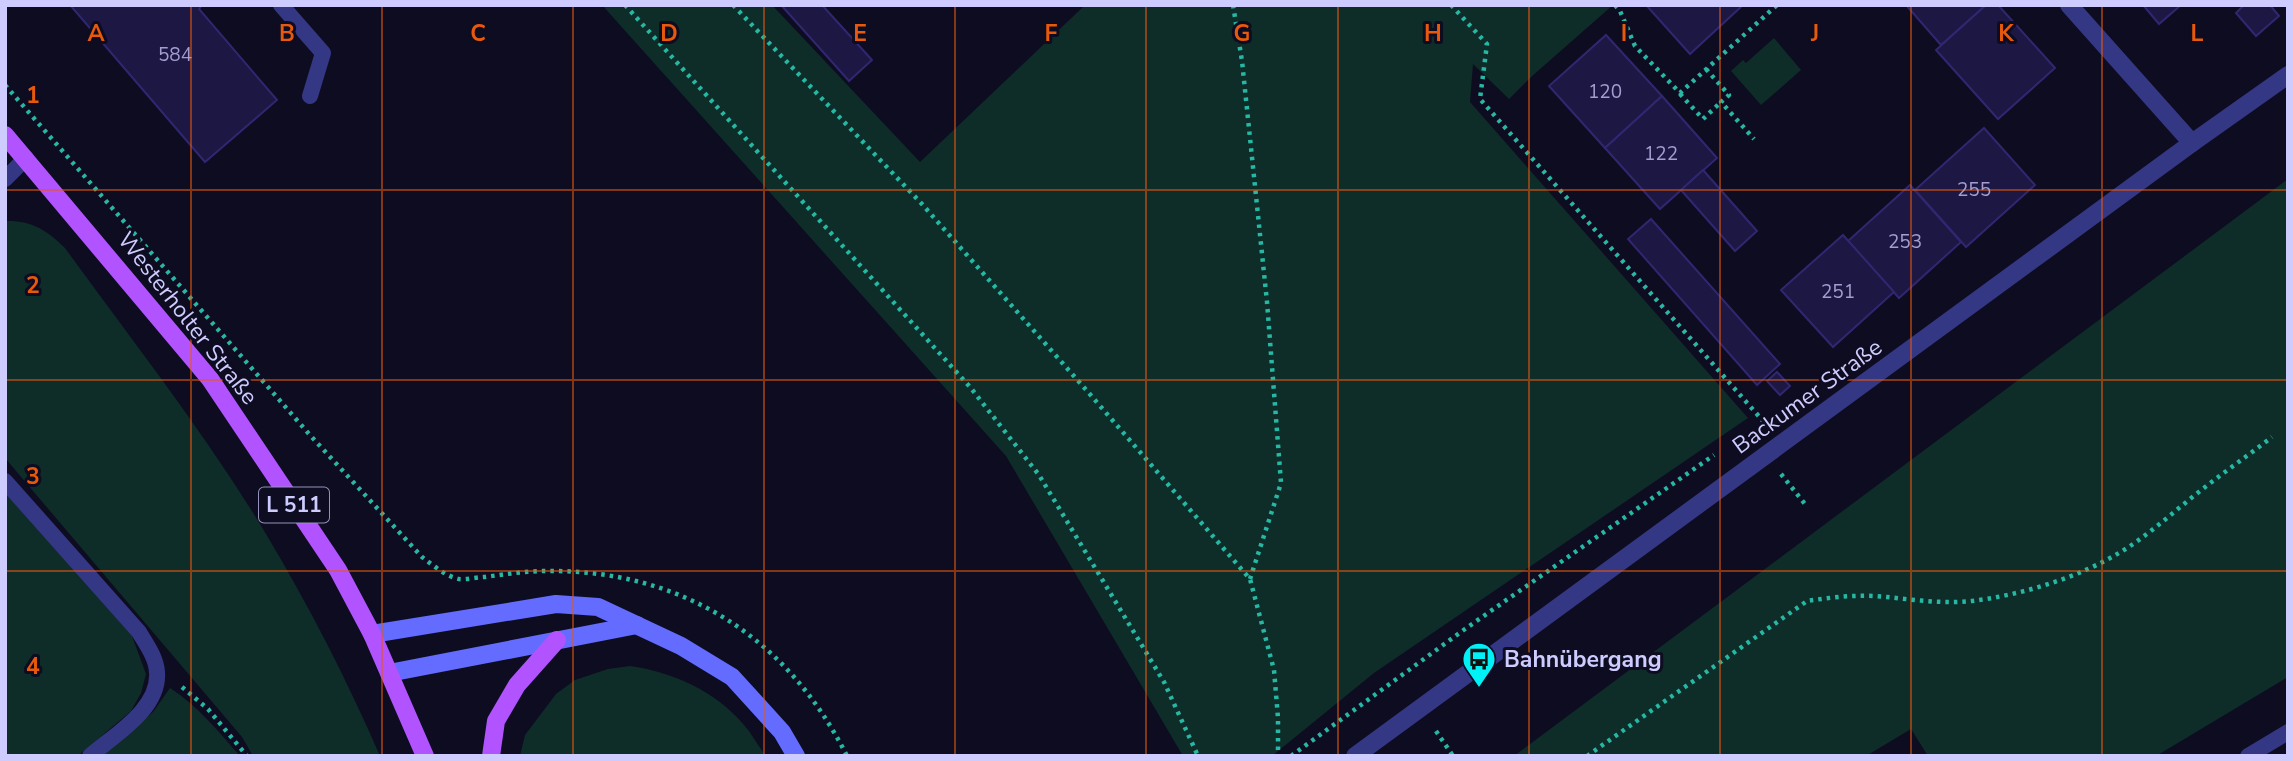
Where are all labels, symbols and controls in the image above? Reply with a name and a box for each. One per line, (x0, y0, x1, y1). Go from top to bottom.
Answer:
text: A (87, 18, 105, 49)
text: B (279, 18, 295, 49)
text: C (470, 18, 486, 49)
text: D (660, 18, 678, 49)
text: E (853, 18, 867, 49)
text: F (1045, 18, 1058, 49)
text: G (1234, 18, 1250, 49)
text: H (1424, 18, 1442, 49)
text: I (1621, 18, 1627, 49)
text: J (1810, 18, 1819, 49)
text: K (1998, 18, 2014, 49)
text: L (2191, 18, 2204, 49)
house number: 584 (158, 42, 192, 68)
house number: 120 (1588, 79, 1622, 105)
text: 1 (26, 80, 40, 111)
house number: 122 (1644, 141, 1678, 167)
house number: 255 (1957, 177, 1991, 203)
street label: Westerholter Straße (110, 226, 265, 411)
house number: 253 (1888, 229, 1922, 255)
text: 2 (26, 270, 40, 301)
house number: 251 (1821, 279, 1855, 305)
street label: Backumer Straße (1726, 332, 1888, 461)
text: 3 (26, 461, 40, 492)
road number: L 511 (259, 488, 329, 522)
bus stop icon: Bahnübergang (1460, 640, 1498, 689)
place label: Bahnübergang (1504, 644, 1662, 675)
text: 4 (26, 651, 40, 682)

